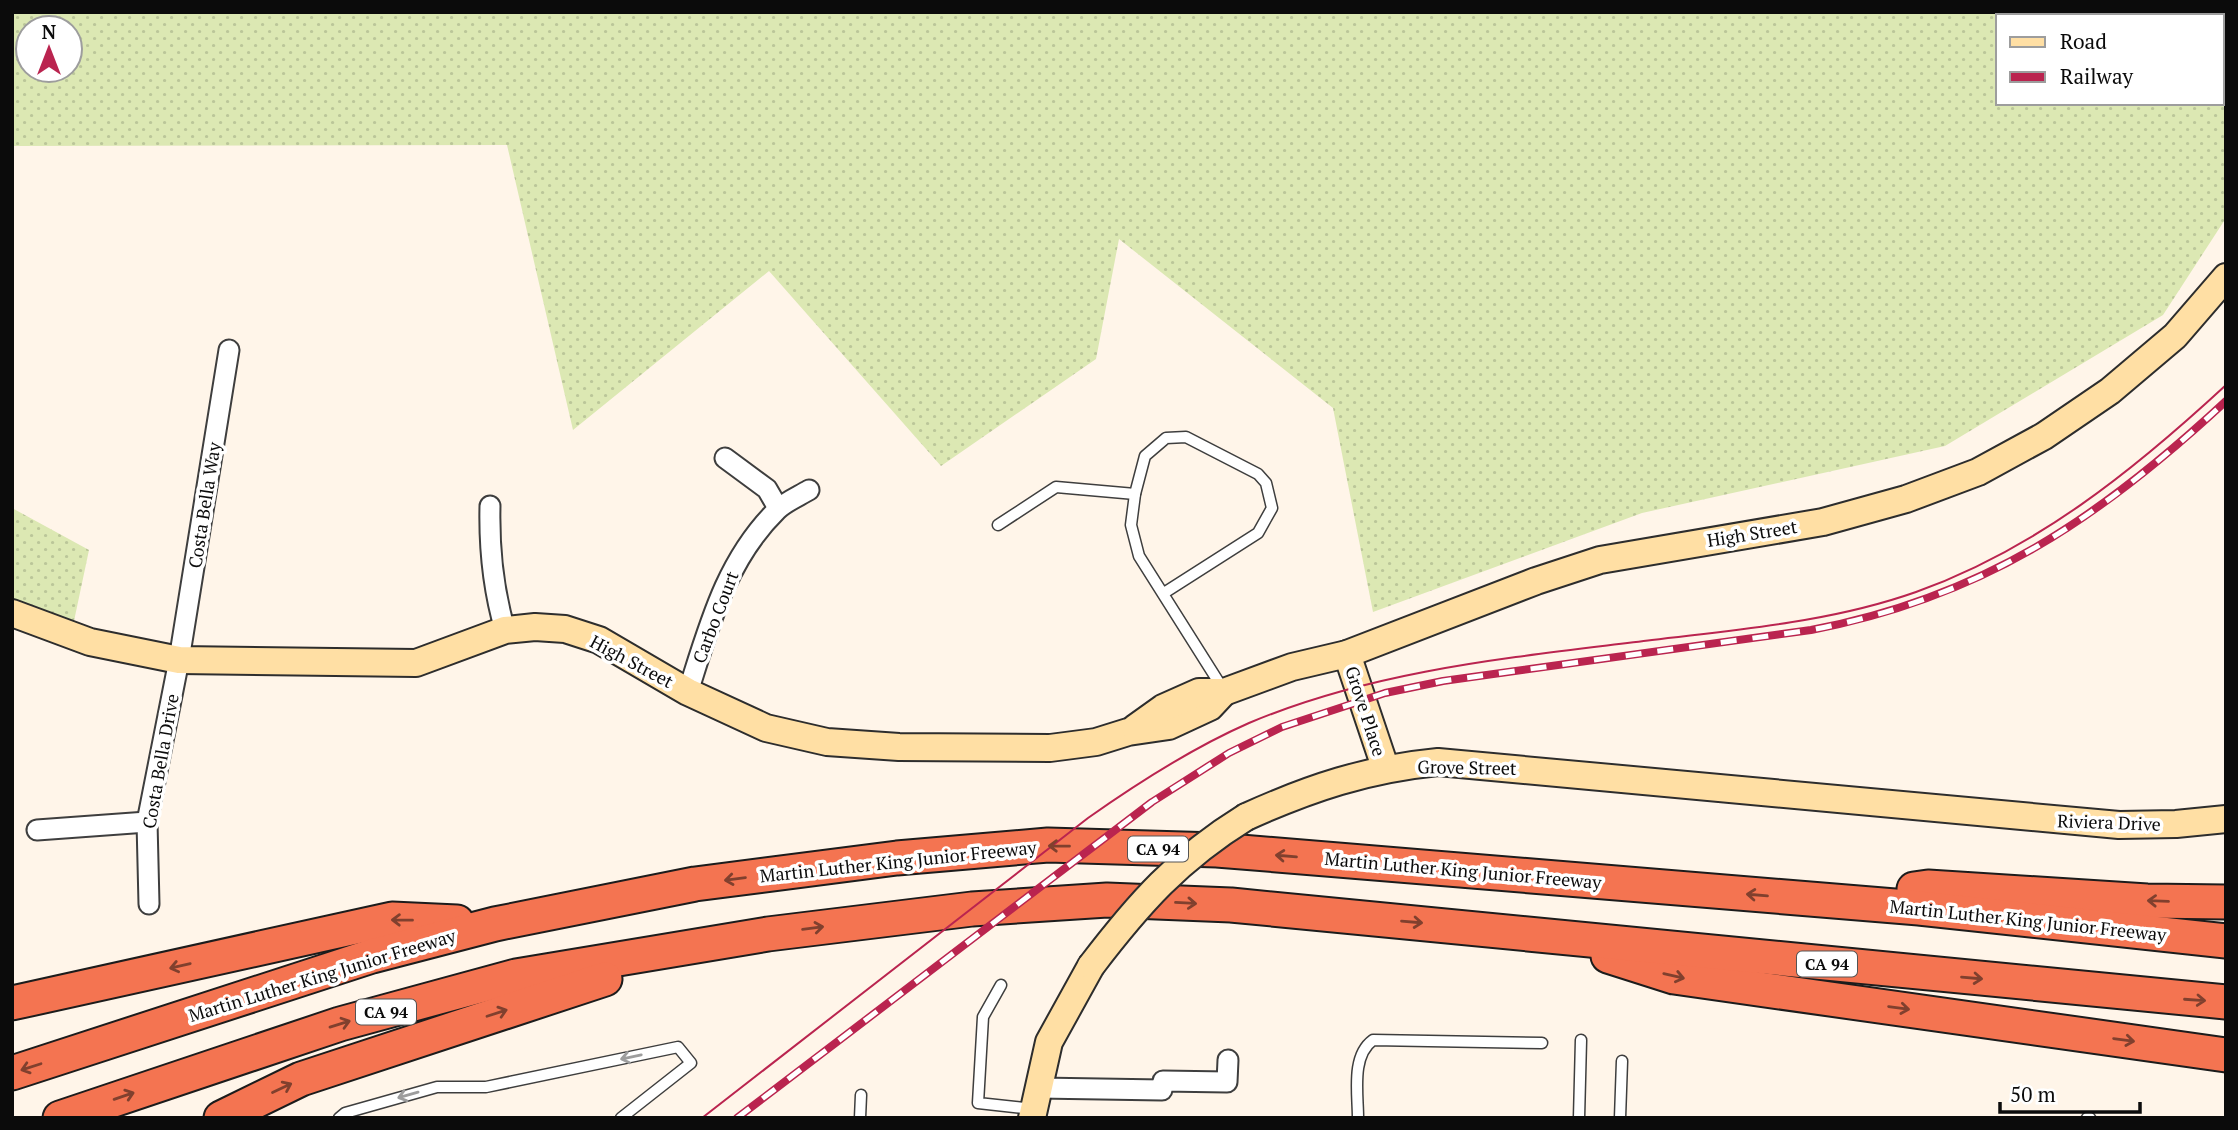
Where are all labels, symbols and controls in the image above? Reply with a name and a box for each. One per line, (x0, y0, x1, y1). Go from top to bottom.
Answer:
north arrow (14, 14, 84, 84)
legend (1996, 14, 2224, 105)
text: N (42, 19, 57, 44)
text: Road (2060, 27, 2107, 55)
text: Railway (2060, 62, 2134, 90)
street label: Costa Bella Way (182, 439, 226, 570)
street label: High Street (1705, 514, 1799, 552)
street label: Carbo Court (686, 567, 744, 666)
street label: High Street (586, 629, 678, 693)
street label: Grove Place (1340, 663, 1392, 759)
street label: Costa Bella Drive (136, 692, 184, 830)
street label: Grove Street (1417, 754, 1517, 780)
street label: Riviera Drive (2057, 808, 2161, 836)
street label: Martin Luther King Junior Freeway (758, 834, 1038, 887)
road number: CA 94 (1128, 836, 1188, 862)
one-way arrow (1048, 839, 1071, 852)
street label: Martin Luther King Junior Freeway (1323, 846, 1603, 894)
one-way arrow (1275, 849, 1298, 862)
one-way arrow (724, 872, 747, 885)
one-way arrow (1746, 888, 1769, 901)
street label: Martin Luther King Junior Freeway (1888, 894, 2168, 947)
one-way arrow (2146, 895, 2169, 908)
one-way arrow (1174, 897, 1197, 910)
one-way arrow (391, 913, 414, 927)
one-way arrow (1401, 916, 1423, 929)
one-way arrow (801, 922, 824, 935)
street label: Martin Luther King Junior Freeway (186, 923, 459, 1027)
road number: CA 94 (1797, 952, 1857, 976)
one-way arrow (169, 960, 192, 974)
one-way arrow (1662, 969, 1685, 983)
one-way arrow (1960, 972, 1983, 985)
one-way arrow (2183, 993, 2206, 1006)
road number: CA 94 (356, 1000, 416, 1024)
one-way arrow (1887, 1002, 1910, 1015)
one-way arrow (486, 1006, 508, 1019)
one-way arrow (329, 1017, 351, 1030)
one-way arrow (2112, 1033, 2135, 1046)
one-way arrow (620, 1051, 643, 1065)
one-way arrow (21, 1061, 43, 1074)
scale bar (2000, 1070, 2140, 1114)
text: 50 m (2010, 1080, 2056, 1108)
one-way arrow (271, 1081, 292, 1094)
one-way arrow (113, 1089, 135, 1101)
one-way arrow (397, 1089, 419, 1102)

